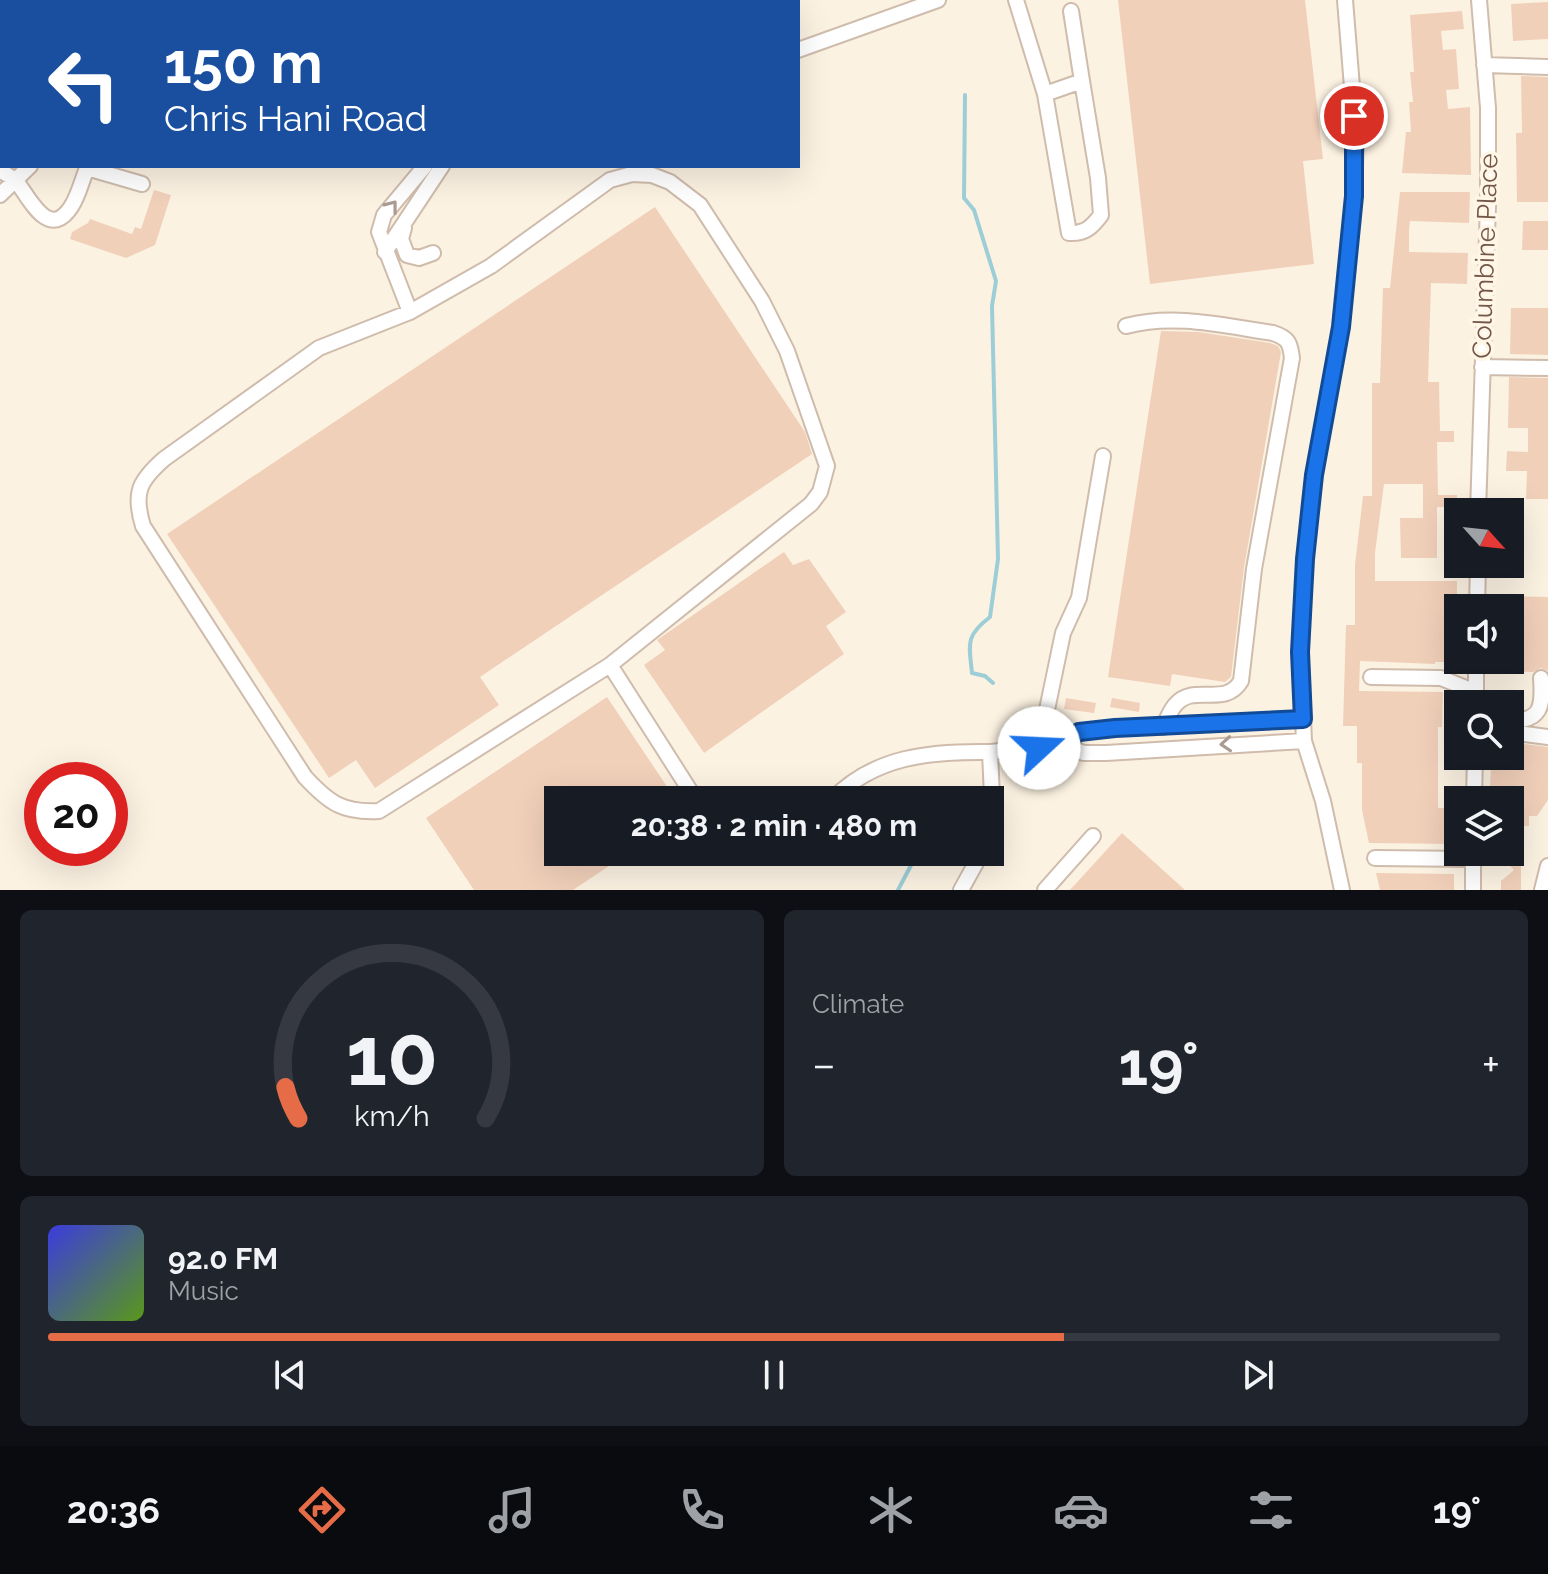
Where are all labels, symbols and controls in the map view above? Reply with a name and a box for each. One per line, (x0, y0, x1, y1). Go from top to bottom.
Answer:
text: 150 m (164, 30, 323, 96)
icon: left (32, 32, 136, 136)
pin (1320, 82, 1388, 150)
icon: arrive (1332, 94, 1376, 138)
text: Chris Hani Road (164, 97, 427, 139)
street label: Columbine Place (1466, 153, 1504, 359)
one-way arrow (382, 200, 396, 214)
north arrow (1444, 498, 1524, 578)
map controls (1444, 498, 1524, 866)
button: sound (1444, 594, 1524, 674)
button: search (1444, 690, 1524, 770)
position arrow (997, 706, 1081, 790)
one-way arrow (1219, 735, 1232, 752)
speed limit sign: 20 (24, 762, 128, 866)
button: layers (1444, 786, 1524, 866)
text: 20:38 · 2 min · 480 m (631, 808, 917, 843)
text: Climate (812, 989, 904, 1019)
text: 10 (346, 1007, 438, 1104)
text: 19° (1119, 1029, 1199, 1099)
text: − (812, 1039, 836, 1090)
text: + (1482, 1039, 1500, 1090)
text: km/h (354, 1099, 430, 1133)
text: 92.0 FM (168, 1241, 278, 1276)
text: Music (168, 1276, 239, 1306)
icon: previous (268, 1353, 312, 1397)
icon: pause (752, 1353, 796, 1397)
icon: next (1236, 1353, 1280, 1397)
icon: directions (294, 1482, 350, 1538)
icon: music (484, 1482, 540, 1538)
icon: phone (674, 1482, 730, 1538)
icon: climate (863, 1482, 919, 1538)
icon: car (1053, 1482, 1109, 1538)
icon: filters (1243, 1482, 1299, 1538)
text: 20:36 (67, 1489, 160, 1531)
text: 19° (1433, 1489, 1481, 1531)

